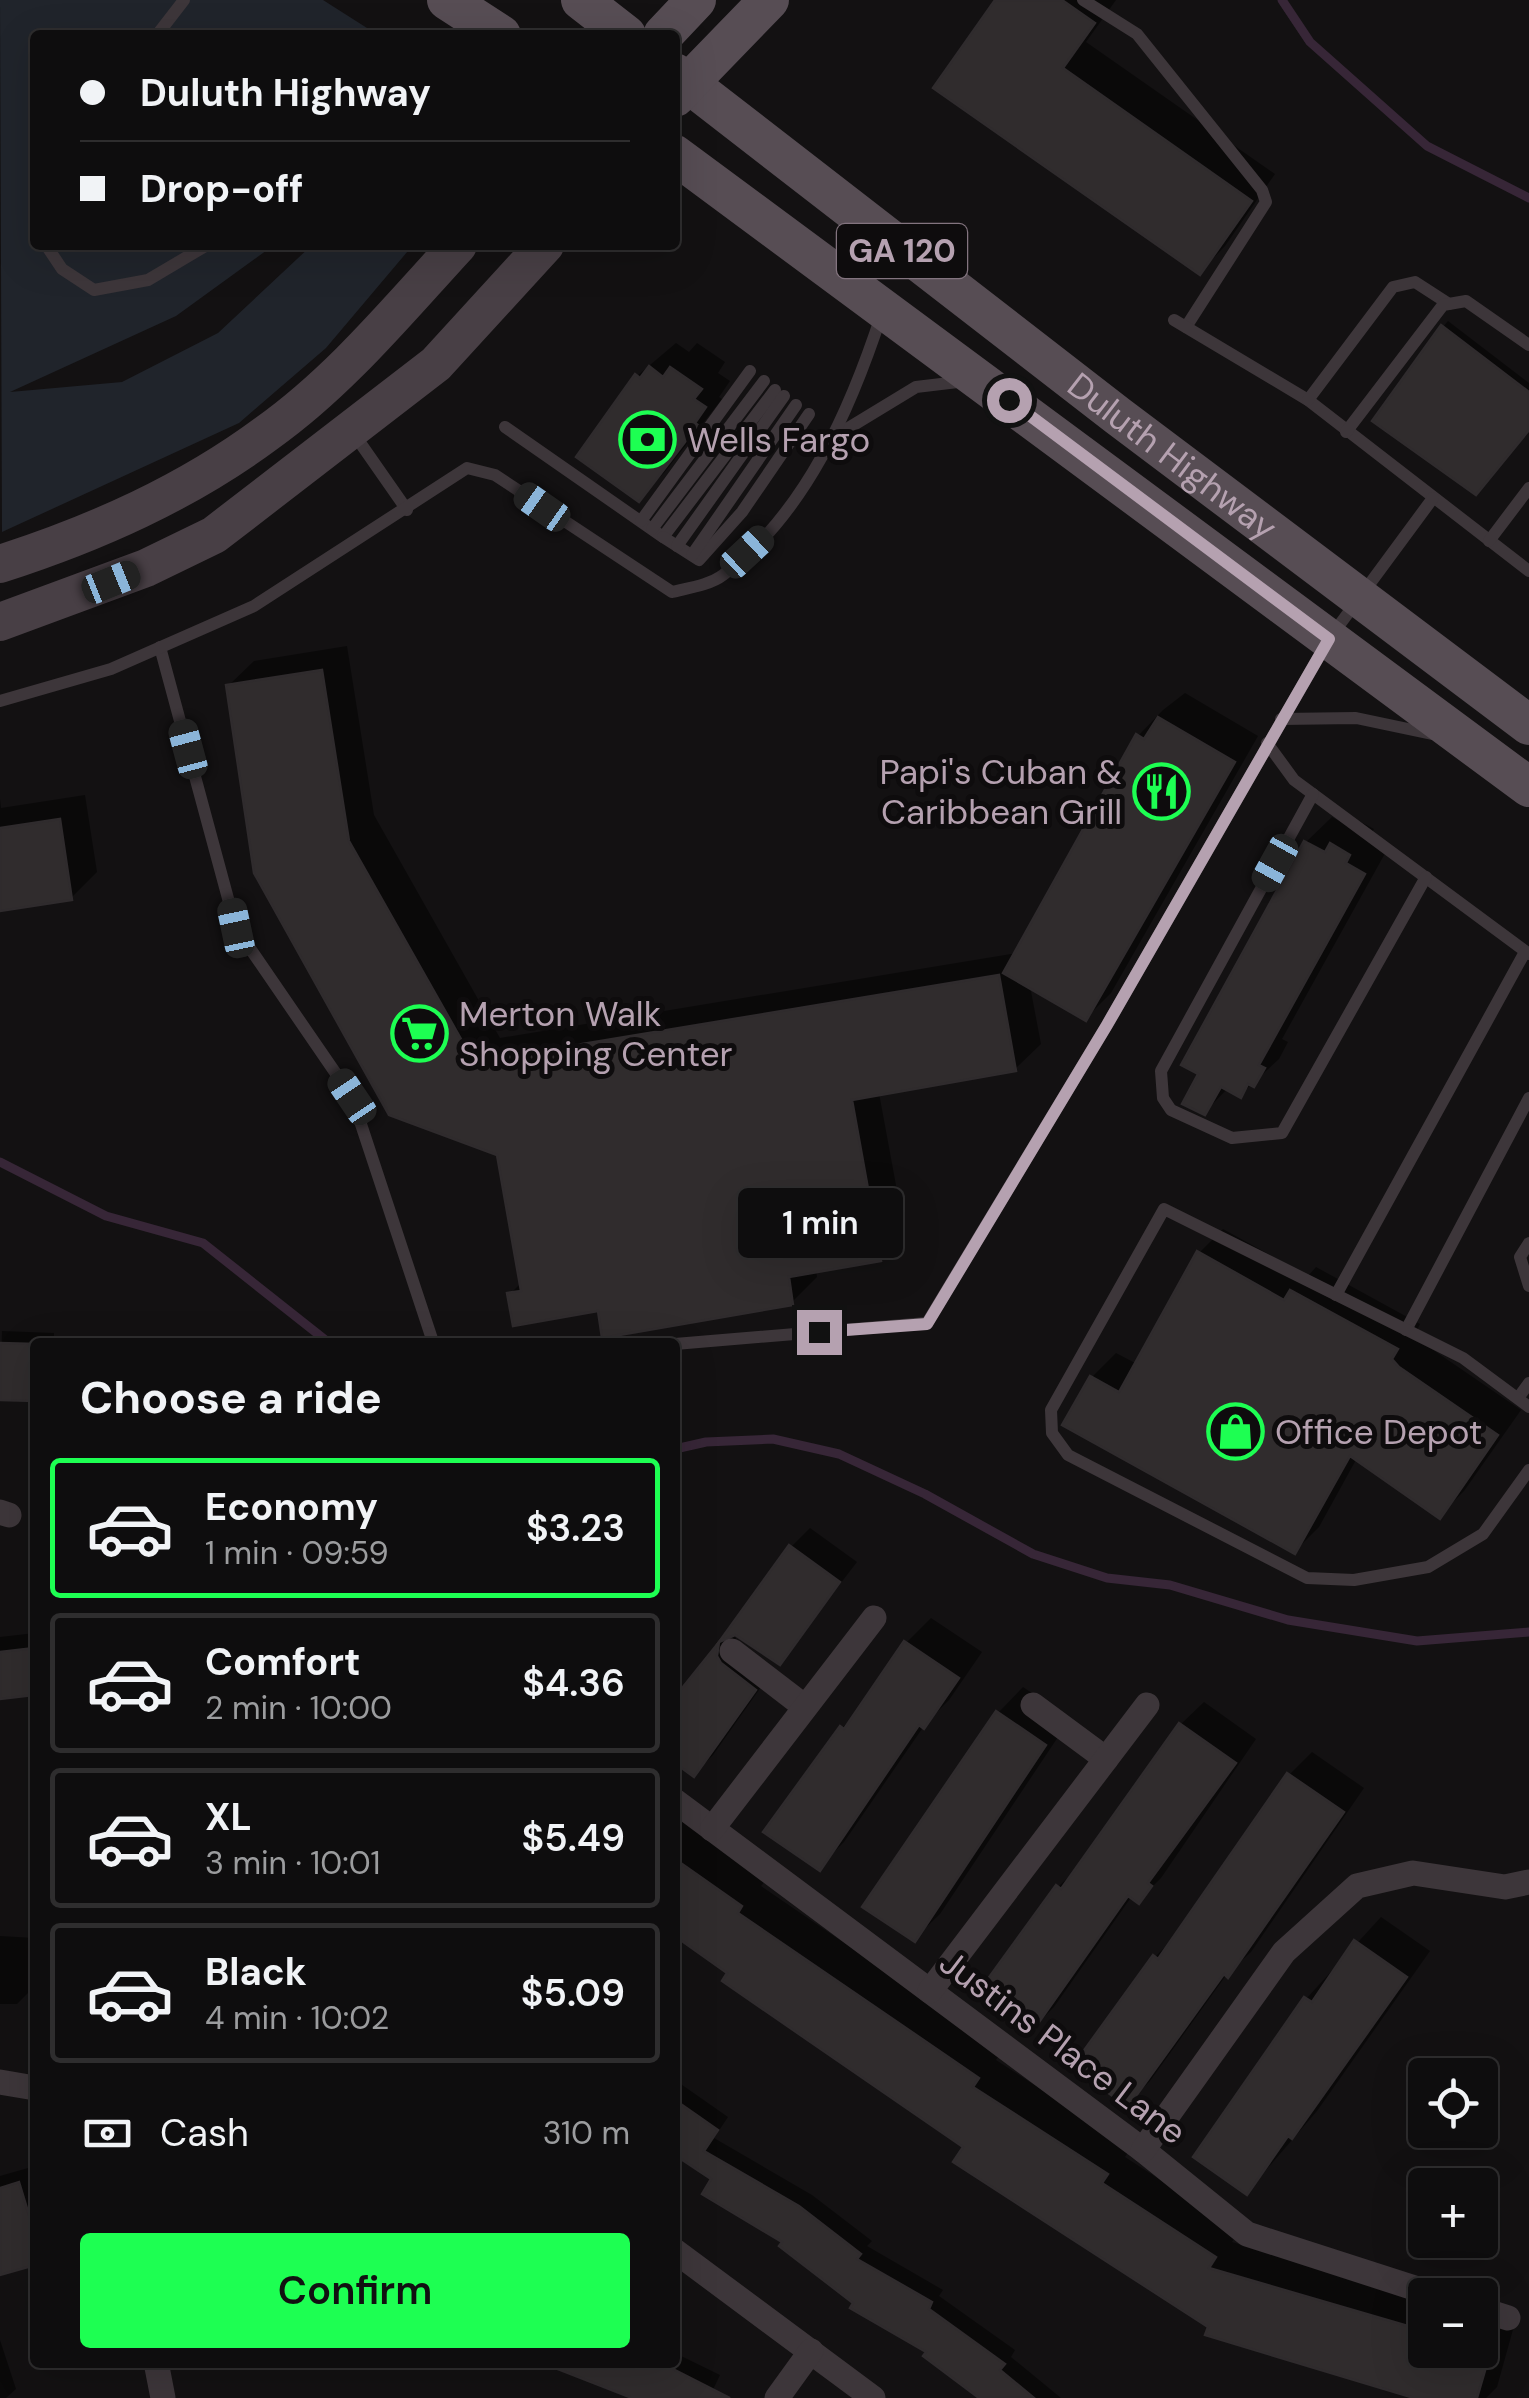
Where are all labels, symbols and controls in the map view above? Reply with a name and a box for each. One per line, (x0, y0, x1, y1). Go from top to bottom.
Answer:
text: Duluth Highway (140, 68, 431, 118)
text: Drop-off (140, 164, 303, 214)
road number: GA 120 (837, 224, 967, 278)
street label: Duluth Highway (1058, 362, 1286, 551)
route start (987, 378, 1032, 423)
bank icon: Wells Fargo (618, 410, 678, 470)
place label: Wells Fargo (687, 417, 870, 463)
car (509, 478, 575, 536)
car (715, 521, 779, 583)
car (78, 557, 144, 607)
car (166, 716, 210, 782)
place label: Papi's Cuban & Caribbean Grill (880, 749, 1122, 835)
restaurant icon: Papi's Cuban & Caribbean Grill (1131, 762, 1191, 822)
car (1247, 829, 1303, 897)
car (215, 896, 257, 960)
place label: Merton Walk Shopping Center (459, 991, 733, 1077)
supermarket icon: Merton Walk Shopping Center (390, 1004, 450, 1064)
car (323, 1064, 381, 1130)
callout: 1 min (736, 1187, 902, 1257)
text: 1 min (782, 1202, 859, 1244)
route end (797, 1310, 842, 1355)
text: Choose a ride (80, 1368, 382, 1427)
shop icon: Office Depot (1206, 1402, 1266, 1462)
place label: Office Depot (1275, 1409, 1483, 1455)
text: Economy (205, 1482, 378, 1532)
icon: car (85, 1483, 175, 1573)
text: $3.23 (526, 1503, 625, 1553)
text: 1 min · 09:59 (205, 1532, 389, 1574)
text: Comfort (205, 1637, 361, 1687)
icon: car (85, 1638, 175, 1728)
text: $4.36 (522, 1658, 625, 1708)
text: 2 min · 10:00 (205, 1687, 392, 1729)
text: XL (205, 1792, 252, 1842)
icon: car (85, 1793, 175, 1883)
text: $5.49 (522, 1813, 625, 1863)
text: 3 min · 10:01 (205, 1842, 381, 1884)
street label: Justins Place Lane (930, 1939, 1196, 2155)
text: Black (205, 1947, 307, 1997)
icon: car (85, 1948, 175, 2038)
text: $5.09 (521, 1968, 625, 2018)
text: 4 min · 10:02 (205, 1997, 389, 2039)
map controls (1408, 2058, 1498, 2368)
button: locate (1408, 2058, 1498, 2148)
icon: cash (80, 2106, 135, 2161)
text: Cash (160, 2108, 249, 2158)
text: 310 m (543, 2112, 630, 2154)
button: + (1408, 2168, 1498, 2258)
button: Confirm (80, 2233, 630, 2348)
button: − (1408, 2278, 1498, 2368)

